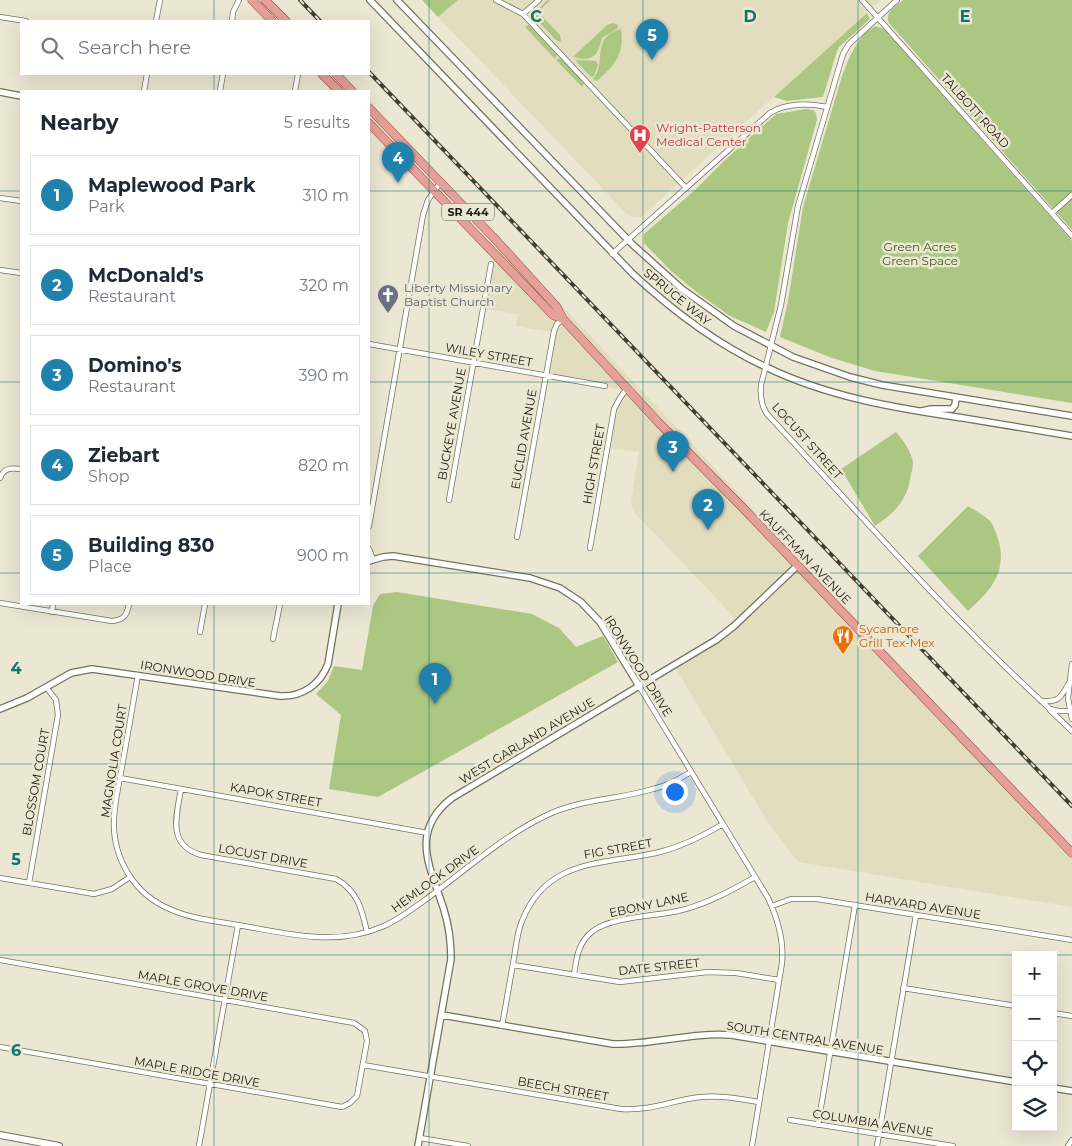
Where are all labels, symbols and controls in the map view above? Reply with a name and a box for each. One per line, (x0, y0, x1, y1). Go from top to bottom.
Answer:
text: C (530, 7, 542, 26)
text: D (743, 7, 757, 26)
text: E (960, 7, 970, 26)
pin: 5 (636, 19, 668, 60)
search box (20, 20, 370, 75)
icon: search (38, 34, 66, 62)
text: Search here (78, 36, 191, 59)
street label: TALBOTT ROAD (938, 70, 1013, 151)
text: Nearby (40, 110, 119, 135)
text: 5 results (284, 113, 350, 132)
place label: Wright-Patterson Medical Center (656, 120, 761, 149)
hospital icon: Wright-Patterson Medical Center (628, 123, 652, 154)
pin: 4 (382, 142, 414, 183)
text: Maplewood Park (88, 174, 255, 197)
text: 1 (54, 186, 60, 205)
text: 310 m (302, 186, 349, 205)
text: Park (88, 197, 125, 216)
road number: SR 444 (442, 203, 494, 220)
park label: Green Acres Green Space (882, 239, 958, 268)
text: McDonald's (88, 264, 204, 287)
street label: SPRUCE WAY (641, 265, 714, 329)
text: 2 (52, 276, 62, 295)
text: 320 m (299, 276, 349, 295)
place label: Liberty Missionary Baptist Church (404, 280, 513, 309)
church icon: Liberty Missionary Baptist Church (376, 283, 400, 314)
text: Restaurant (88, 287, 176, 306)
street label: WILEY STREET (444, 339, 534, 370)
text: Domino's (88, 354, 182, 377)
text: 3 (52, 366, 62, 385)
text: 390 m (298, 366, 349, 385)
street label: BUCKEYE AVENUE (434, 367, 469, 481)
text: Restaurant (88, 377, 176, 396)
street label: EUCLID AVENUE (507, 388, 540, 490)
street label: LOCUST STREET (769, 399, 846, 482)
street label: HIGH STREET (579, 422, 608, 505)
pin: 3 (657, 431, 689, 472)
text: Ziebart (88, 444, 160, 467)
text: 4 (51, 456, 63, 475)
text: 820 m (298, 456, 349, 475)
text: Shop (88, 467, 130, 486)
pin: 2 (692, 489, 724, 530)
street label: KAUFFMAN AVENUE (756, 506, 855, 607)
text: Building 830 (88, 534, 214, 557)
text: 5 (52, 546, 62, 565)
text: 900 m (297, 546, 349, 565)
text: Place (88, 557, 132, 576)
street label: IRONWOOD DRIVE (601, 612, 676, 719)
place label: Sycamore Grill Tex-Mex (859, 621, 935, 650)
restaurant icon: Sycamore Grill Tex-Mex (831, 624, 855, 655)
street label: IRONWOOD DRIVE (139, 657, 257, 690)
text: 4 (10, 659, 22, 678)
pin: 1 (419, 663, 451, 704)
street label: WEST GARLAND AVENUE (456, 694, 597, 787)
street label: MAGNOLIA COURT (97, 703, 130, 819)
street label: BLOSSOM COURT (19, 727, 52, 837)
street label: KAPOK STREET (229, 779, 323, 810)
your location (662, 779, 688, 805)
street label: FIG STREET (582, 835, 653, 862)
street label: LOCUST DRIVE (217, 840, 309, 871)
street label: HEMLOCK DRIVE (388, 842, 481, 915)
text: 5 (11, 850, 21, 869)
street label: EBONY LANE (608, 889, 690, 920)
street label: HARVARD AVENUE (864, 889, 982, 922)
map controls (1012, 951, 1057, 1131)
button: + (1012, 951, 1057, 996)
street label: DATE STREET (617, 955, 701, 978)
street label: MAPLE GROVE DRIVE (137, 967, 269, 1004)
button: − (1012, 996, 1057, 1041)
street label: SOUTH CENTRAL AVENUE (725, 1018, 885, 1057)
text: 6 (11, 1041, 21, 1060)
button: locate (1012, 1041, 1057, 1086)
street label: MAPLE RIDGE DRIVE (133, 1053, 261, 1090)
street label: BEECH STREET (516, 1073, 610, 1104)
button: layers (1012, 1086, 1057, 1131)
street label: COLUMBIA AVENUE (812, 1106, 935, 1139)

